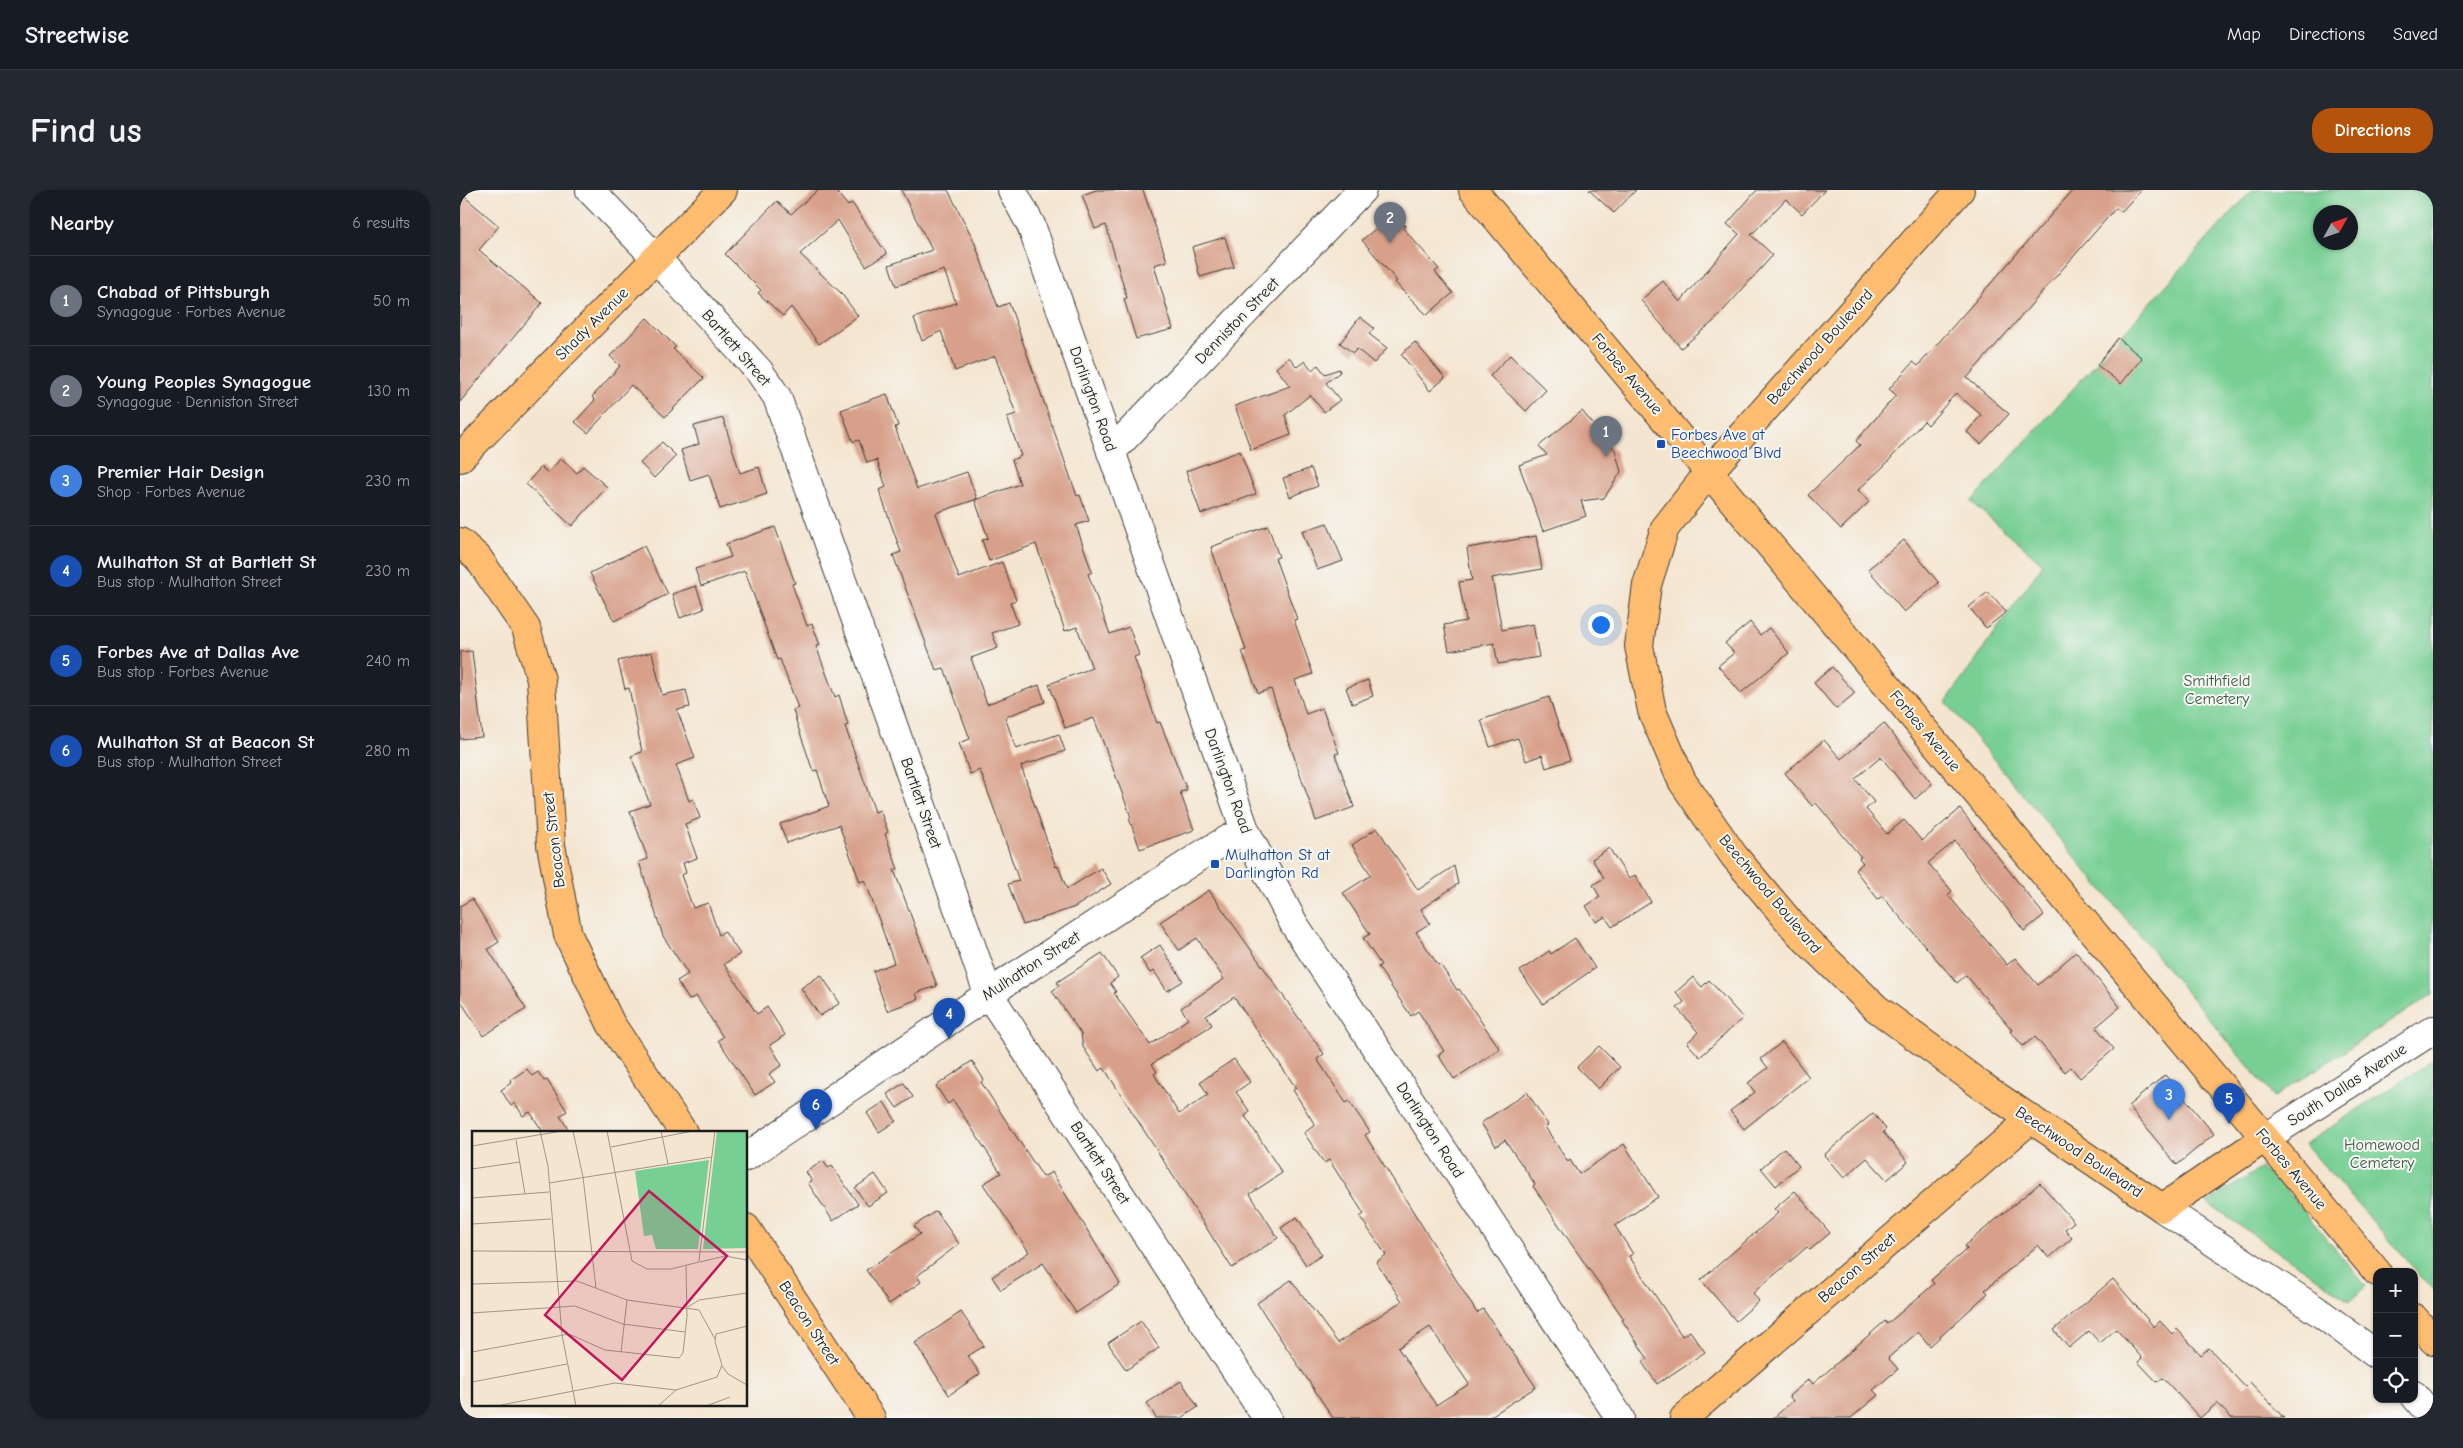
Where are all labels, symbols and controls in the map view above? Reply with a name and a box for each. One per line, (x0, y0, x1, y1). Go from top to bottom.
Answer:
text: Streetwise (25, 21, 129, 49)
text: Map (2227, 24, 2261, 45)
text: Directions (2289, 24, 2365, 45)
text: Saved (2393, 24, 2438, 45)
button: Directions (2312, 108, 2433, 153)
text: Find us (30, 110, 142, 151)
pin: 2 (1374, 202, 1406, 243)
north arrow (2313, 205, 2358, 250)
text: Nearby (50, 211, 114, 235)
text: 6 results (352, 214, 410, 232)
street label: Denniston Street (1191, 274, 1283, 368)
text: Chabad of Pittsburgh (97, 281, 270, 303)
street label: Shady Avenue (552, 284, 632, 364)
street label: Beechwood Boulevard (1763, 285, 1877, 409)
text: 1 (63, 292, 69, 310)
text: 50 m (373, 292, 410, 310)
text: Synagogue · Forbes Avenue (97, 303, 286, 321)
street label: Bartlett Street (698, 306, 774, 390)
street label: Forbes Avenue (1588, 330, 1666, 418)
street label: Darlington Road (1066, 344, 1120, 454)
text: Young Peoples Synagogue (97, 371, 311, 393)
text: 2 (62, 382, 70, 400)
text: 130 m (367, 382, 410, 400)
text: Synagogue · Denniston Street (97, 393, 298, 411)
pin: 1 (1590, 416, 1622, 457)
place label: Forbes Ave at Beechwood Blvd (1671, 426, 1782, 462)
marker: Forbes Ave at Beechwood Blvd (1655, 438, 1667, 450)
text: Premier Hair Design (97, 461, 264, 483)
text: 3 (62, 472, 70, 490)
text: 230 m (365, 472, 410, 490)
text: Shop · Forbes Avenue (97, 483, 245, 501)
text: Mulhatton St at Bartlett St (97, 551, 316, 573)
text: 4 (62, 562, 70, 580)
text: 230 m (365, 562, 410, 580)
text: Bus stop · Mulhatton Street (97, 573, 282, 591)
your location (1588, 612, 1614, 638)
text: Forbes Ave at Dallas Ave (97, 641, 299, 663)
text: 5 (62, 652, 70, 670)
text: 240 m (366, 652, 410, 670)
text: Bus stop · Forbes Avenue (97, 663, 269, 681)
park label: Smithfield Cemetery (2184, 672, 2250, 708)
street label: Forbes Avenue (1886, 687, 1964, 775)
street label: Darlington Road (1201, 726, 1255, 836)
text: Mulhatton St at Beacon St (97, 731, 314, 753)
text: 6 (62, 742, 70, 760)
text: 280 m (365, 742, 410, 760)
text: Bus stop · Mulhatton Street (97, 753, 282, 771)
street label: Bartlett Street (897, 755, 945, 851)
street label: Beacon Street (539, 791, 569, 889)
street label: Beechwood Boulevard (1715, 831, 1825, 957)
place label: Mulhatton St at Darlington Rd (1225, 846, 1330, 882)
marker: Mulhatton St at Darlington Rd (1209, 858, 1221, 870)
street label: Mulhatton Street (979, 927, 1084, 1004)
pin: 4 (933, 998, 965, 1039)
street label: South Dallas Avenue (2284, 1040, 2410, 1130)
street label: Darlington Road (1392, 1079, 1468, 1181)
pin: 3 (2153, 1079, 2185, 1120)
pin: 5 (2213, 1083, 2245, 1124)
pin: 6 (800, 1089, 832, 1130)
street label: Beechwood Boulevard (2012, 1103, 2146, 1201)
street label: Bartlett Street (1067, 1118, 1134, 1208)
street label: Forbes Avenue (2252, 1125, 2330, 1213)
inset map (472, 1131, 748, 1406)
park label: Homewood Cemetery (2344, 1136, 2420, 1172)
street label: Beacon Street (1815, 1229, 1900, 1306)
map controls (2373, 1268, 2418, 1403)
button: + (2373, 1268, 2418, 1313)
street label: Beacon Street (775, 1278, 843, 1369)
button: − (2373, 1313, 2418, 1358)
button: locate (2373, 1358, 2418, 1403)

